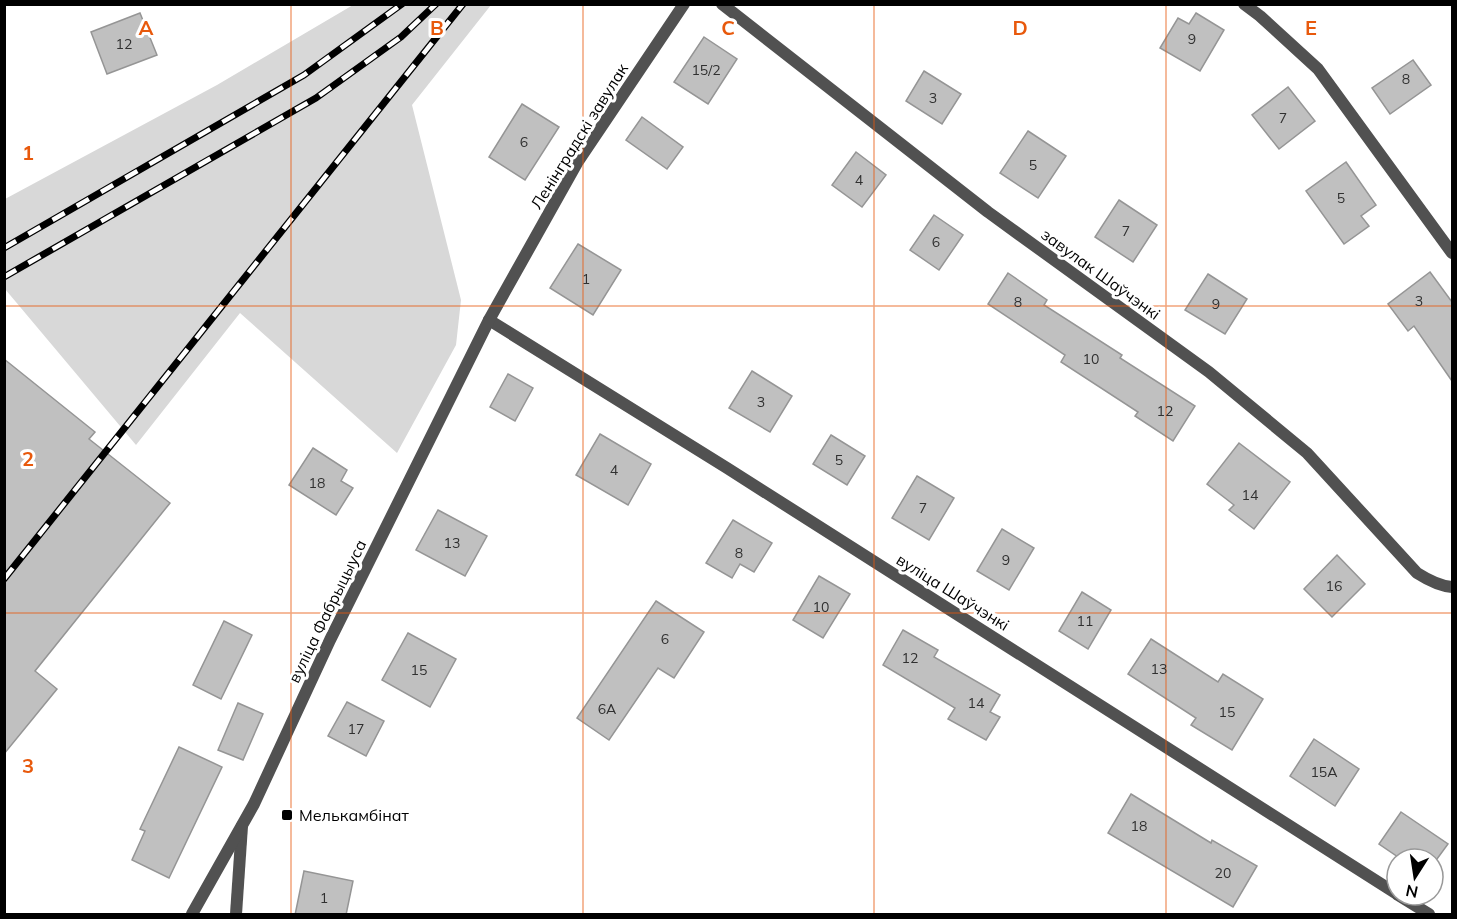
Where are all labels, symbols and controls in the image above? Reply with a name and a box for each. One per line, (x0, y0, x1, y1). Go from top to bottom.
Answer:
text: A (139, 15, 154, 40)
text: B (430, 15, 444, 40)
text: C (721, 15, 735, 40)
text: D (1012, 15, 1028, 40)
text: E (1305, 15, 1317, 40)
house number: 9 (1188, 30, 1196, 48)
house number: 12 (116, 35, 132, 53)
street label: Ленінградскі завулак (526, 59, 632, 213)
house number: 15/2 (691, 61, 721, 79)
house number: 8 (1402, 70, 1410, 88)
house number: 3 (929, 89, 937, 107)
house number: 7 (1279, 109, 1287, 127)
house number: 6 (520, 133, 528, 151)
text: 1 (22, 140, 34, 165)
house number: 5 (1029, 156, 1037, 174)
house number: 4 (855, 171, 864, 189)
house number: 5 (1337, 189, 1345, 207)
house number: 7 (1122, 222, 1130, 240)
street label: завулак Шаўчэнкі (1038, 224, 1164, 324)
house number: 6 (932, 233, 940, 251)
house number: 1 (582, 270, 590, 288)
house number: 3 (1415, 292, 1423, 310)
house number: 8 (1014, 293, 1022, 311)
house number: 9 (1212, 295, 1220, 313)
house number: 10 (1083, 350, 1099, 368)
house number: 3 (757, 393, 765, 411)
house number: 12 (1157, 402, 1173, 420)
text: 2 (22, 446, 34, 471)
house number: 5 (835, 451, 843, 469)
house number: 4 (610, 461, 619, 479)
house number: 18 (309, 474, 325, 492)
house number: 14 (1242, 486, 1259, 504)
house number: 7 (919, 499, 927, 517)
house number: 13 (444, 534, 460, 552)
street label: вуліца Фабрыцыуса (284, 536, 370, 686)
house number: 8 (735, 544, 743, 562)
street label: вуліца Шаўчэнкі (893, 549, 1013, 635)
house number: 9 (1002, 551, 1010, 569)
house number: 16 (1326, 577, 1342, 595)
house number: 10 (813, 598, 829, 616)
house number: 11 (1077, 612, 1093, 630)
house number: 6 (661, 630, 669, 648)
house number: 12 (902, 649, 918, 667)
house number: 13 (1151, 660, 1167, 678)
house number: 15 (411, 661, 427, 679)
house number: 14 (968, 694, 985, 712)
house number: 6А (598, 700, 617, 718)
house number: 15 (1219, 703, 1235, 721)
house number: 17 (348, 720, 364, 738)
text: 3 (22, 753, 34, 778)
house number: 15А (1310, 763, 1338, 781)
place label: Мелькамбінат (299, 805, 410, 825)
marker: Мелькамбінат (280, 808, 294, 822)
house number: 18 (1131, 817, 1147, 835)
north arrow (1385, 847, 1445, 907)
house number: 20 (1215, 864, 1231, 882)
text: N (1404, 881, 1420, 903)
house number: 1 (320, 889, 328, 907)

